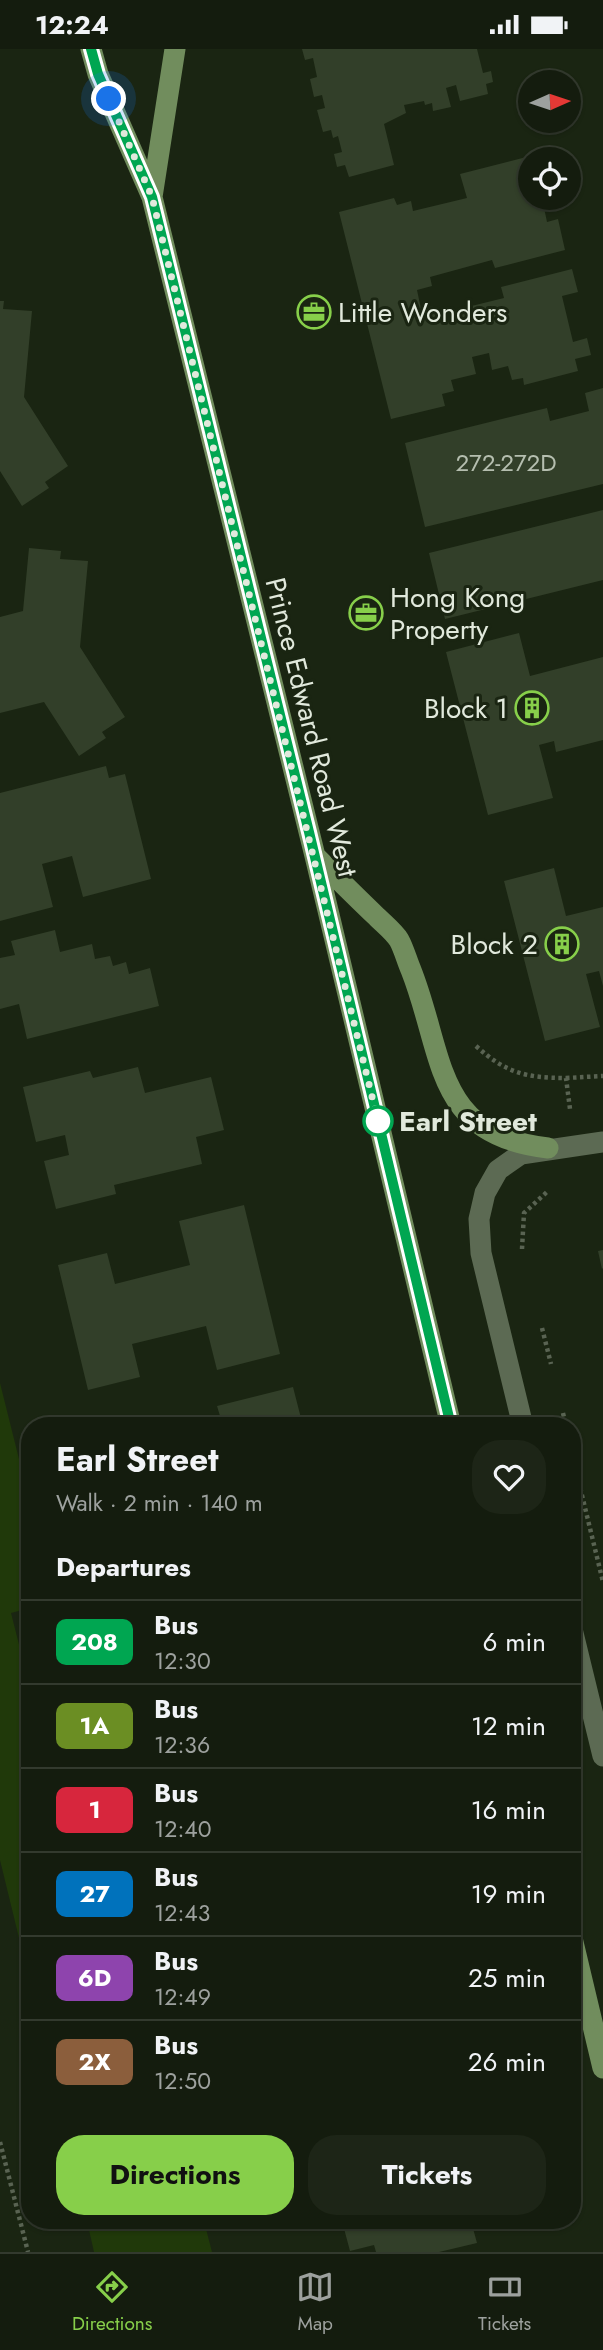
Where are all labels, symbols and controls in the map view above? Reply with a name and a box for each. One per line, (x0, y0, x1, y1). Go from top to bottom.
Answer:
text: 12:24 (35, 6, 109, 44)
north arrow (518, 70, 581, 133)
map controls (518, 70, 581, 210)
your location (91, 81, 126, 116)
button: locate (518, 147, 581, 210)
place label: Little Wonders (338, 292, 507, 333)
office icon: Little Wonders (295, 293, 333, 331)
house number: 272-272D (455, 445, 557, 480)
street label: Prince Edward Road West (254, 573, 369, 881)
place label: Hong Kong Property (390, 577, 525, 650)
office icon: Hong Kong Property (347, 594, 385, 632)
place label: Block 1 (424, 688, 508, 729)
building icon: Block 1 (513, 689, 551, 727)
place label: Block 2 (451, 924, 538, 965)
building icon: Block 2 (543, 925, 581, 963)
place label: Earl Street (399, 1101, 537, 1142)
marker: Earl Street (363, 1106, 393, 1136)
text: Earl Street (56, 1436, 219, 1483)
button: heart (472, 1440, 546, 1514)
text: Walk · 2 min · 140 m (56, 1486, 263, 1520)
text: Departures (56, 1548, 191, 1586)
text: Bus (154, 1606, 198, 1644)
text: 6 min (483, 1623, 546, 1661)
text: 208 (71, 1624, 118, 1659)
text: 12:30 (154, 1644, 211, 1678)
text: Bus (154, 1690, 198, 1728)
text: 12 min (471, 1707, 546, 1745)
text: 1A (80, 1708, 109, 1743)
text: 12:36 (154, 1728, 210, 1762)
text: Bus (154, 1774, 198, 1812)
text: 16 min (471, 1791, 546, 1829)
text: 1 (88, 1792, 101, 1827)
text: 12:40 (154, 1812, 212, 1846)
text: Bus (154, 1858, 198, 1896)
text: 19 min (471, 1875, 546, 1913)
text: 27 (79, 1876, 110, 1911)
text: 12:43 (154, 1896, 210, 1930)
text: Bus (154, 1942, 198, 1980)
text: 25 min (468, 1959, 546, 1997)
text: 6D (78, 1960, 111, 1995)
text: 12:49 (154, 1980, 211, 2014)
text: Bus (154, 2026, 198, 2064)
text: 26 min (468, 2043, 546, 2081)
text: 2X (78, 2044, 111, 2079)
text: 12:50 (154, 2064, 211, 2098)
button: Directions (56, 2135, 294, 2215)
button: Tickets (308, 2135, 546, 2215)
tab: Directions (72, 2268, 152, 2337)
tab: Map (296, 2268, 334, 2337)
tab: Tickets (478, 2268, 531, 2337)

